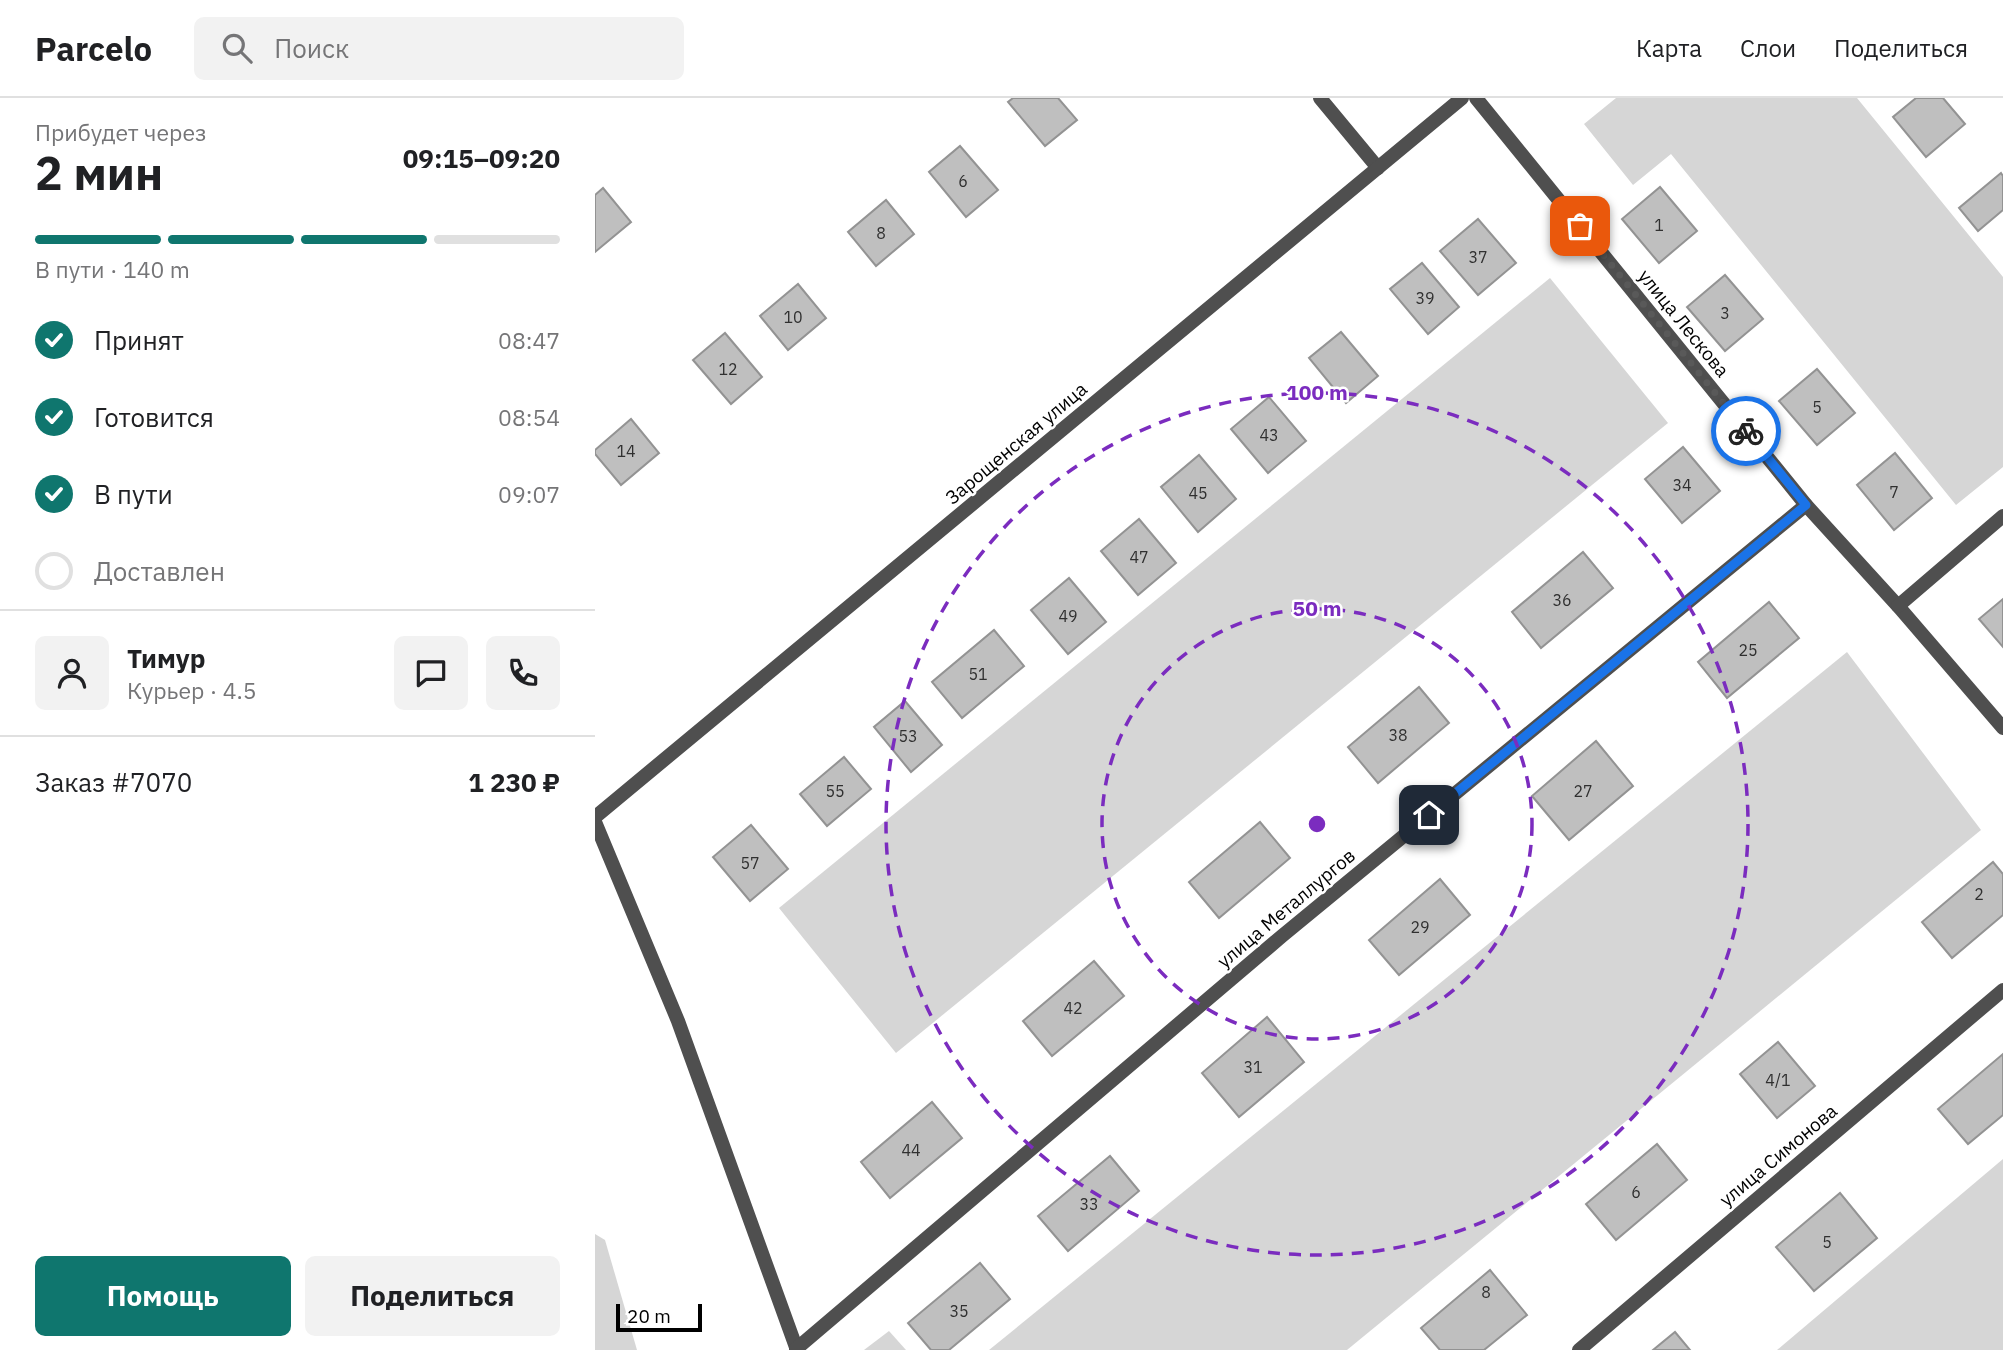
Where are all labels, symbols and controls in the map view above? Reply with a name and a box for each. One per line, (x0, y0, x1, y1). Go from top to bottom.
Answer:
search box (194, 17, 684, 80)
text: Parcelo (35, 27, 152, 70)
icon: search (218, 29, 256, 67)
text: Поиск (274, 31, 349, 65)
text: Карта (1636, 32, 1702, 64)
text: Слои (1740, 32, 1796, 64)
text: Поделиться (1834, 32, 1968, 64)
text: Прибудет через (35, 117, 207, 147)
text: 09:15–09:20 (403, 141, 560, 175)
text: 2 мин (35, 143, 163, 203)
house number: 6 (958, 171, 968, 191)
pin (1550, 196, 1610, 256)
icon: bag (1561, 207, 1599, 245)
house number: 1 (1654, 215, 1664, 235)
house number: 8 (876, 223, 886, 243)
house number: 37 (1468, 247, 1488, 267)
text: В пути · 140 m (35, 254, 190, 284)
street label: улица Лескова (1633, 264, 1735, 382)
house number: 39 (1415, 288, 1435, 308)
house number: 3 (1720, 303, 1730, 323)
house number: 10 (783, 307, 803, 327)
icon: check (35, 321, 73, 359)
text: Принят (94, 323, 184, 357)
text: 08:47 (498, 325, 560, 355)
house number: 12 (718, 359, 738, 379)
street label: Зарощенская улица (940, 377, 1092, 509)
text: 100 m (1286, 378, 1348, 406)
courier (1711, 396, 1781, 466)
house number: 5 (1812, 397, 1822, 417)
icon: check (35, 398, 73, 436)
text: Готовится (94, 400, 214, 434)
text: 08:54 (498, 402, 560, 432)
icon: bike (1727, 412, 1765, 450)
house number: 43 (1259, 425, 1279, 445)
house number: 14 (616, 441, 636, 461)
icon: check (35, 475, 73, 513)
house number: 34 (1672, 475, 1692, 495)
text: В пути (94, 477, 173, 511)
text: 09:07 (498, 479, 560, 509)
house number: 7 (1889, 482, 1899, 502)
house number: 45 (1188, 483, 1208, 503)
house number: 47 (1129, 547, 1149, 567)
text: Доставлен (94, 554, 225, 588)
house number: 36 (1552, 590, 1572, 610)
text: 50 m (1293, 594, 1341, 622)
house number: 49 (1058, 606, 1078, 626)
button: person (35, 636, 109, 710)
button: chat (394, 636, 468, 710)
button: phone (486, 636, 560, 710)
house number: 25 (1738, 640, 1758, 660)
text: Тимур (127, 641, 206, 675)
house number: 51 (968, 664, 988, 684)
text: Курьер · 4.5 (127, 675, 257, 705)
house number: 38 (1388, 725, 1408, 745)
house number: 53 (898, 726, 918, 746)
text: Заказ #7070 (35, 765, 192, 799)
text: 1 230 ₽ (468, 765, 560, 799)
house number: 55 (825, 781, 845, 801)
house number: 27 (1573, 781, 1593, 801)
pin (1399, 785, 1459, 845)
icon: home (1410, 796, 1448, 834)
centre of rings (1305, 812, 1329, 836)
street label: улица Металлургов (1212, 843, 1360, 973)
house number: 57 (740, 853, 760, 873)
house number: 2 (1974, 884, 1984, 904)
house number: 29 (1410, 917, 1430, 937)
house number: 42 (1063, 998, 1083, 1018)
house number: 31 (1243, 1057, 1263, 1077)
house number: 4/1 (1765, 1070, 1791, 1090)
street label: улица Симонова (1714, 1099, 1842, 1211)
house number: 44 (901, 1140, 921, 1160)
house number: 6 (1631, 1182, 1641, 1202)
house number: 33 (1079, 1194, 1099, 1214)
house number: 5 (1822, 1232, 1832, 1252)
button: Помощь (35, 1256, 291, 1336)
button: Поделиться (305, 1256, 560, 1336)
house number: 8 (1481, 1282, 1491, 1302)
scale bar (616, 1301, 702, 1333)
house number: 35 (949, 1301, 969, 1321)
text: 20 m (627, 1304, 671, 1328)

